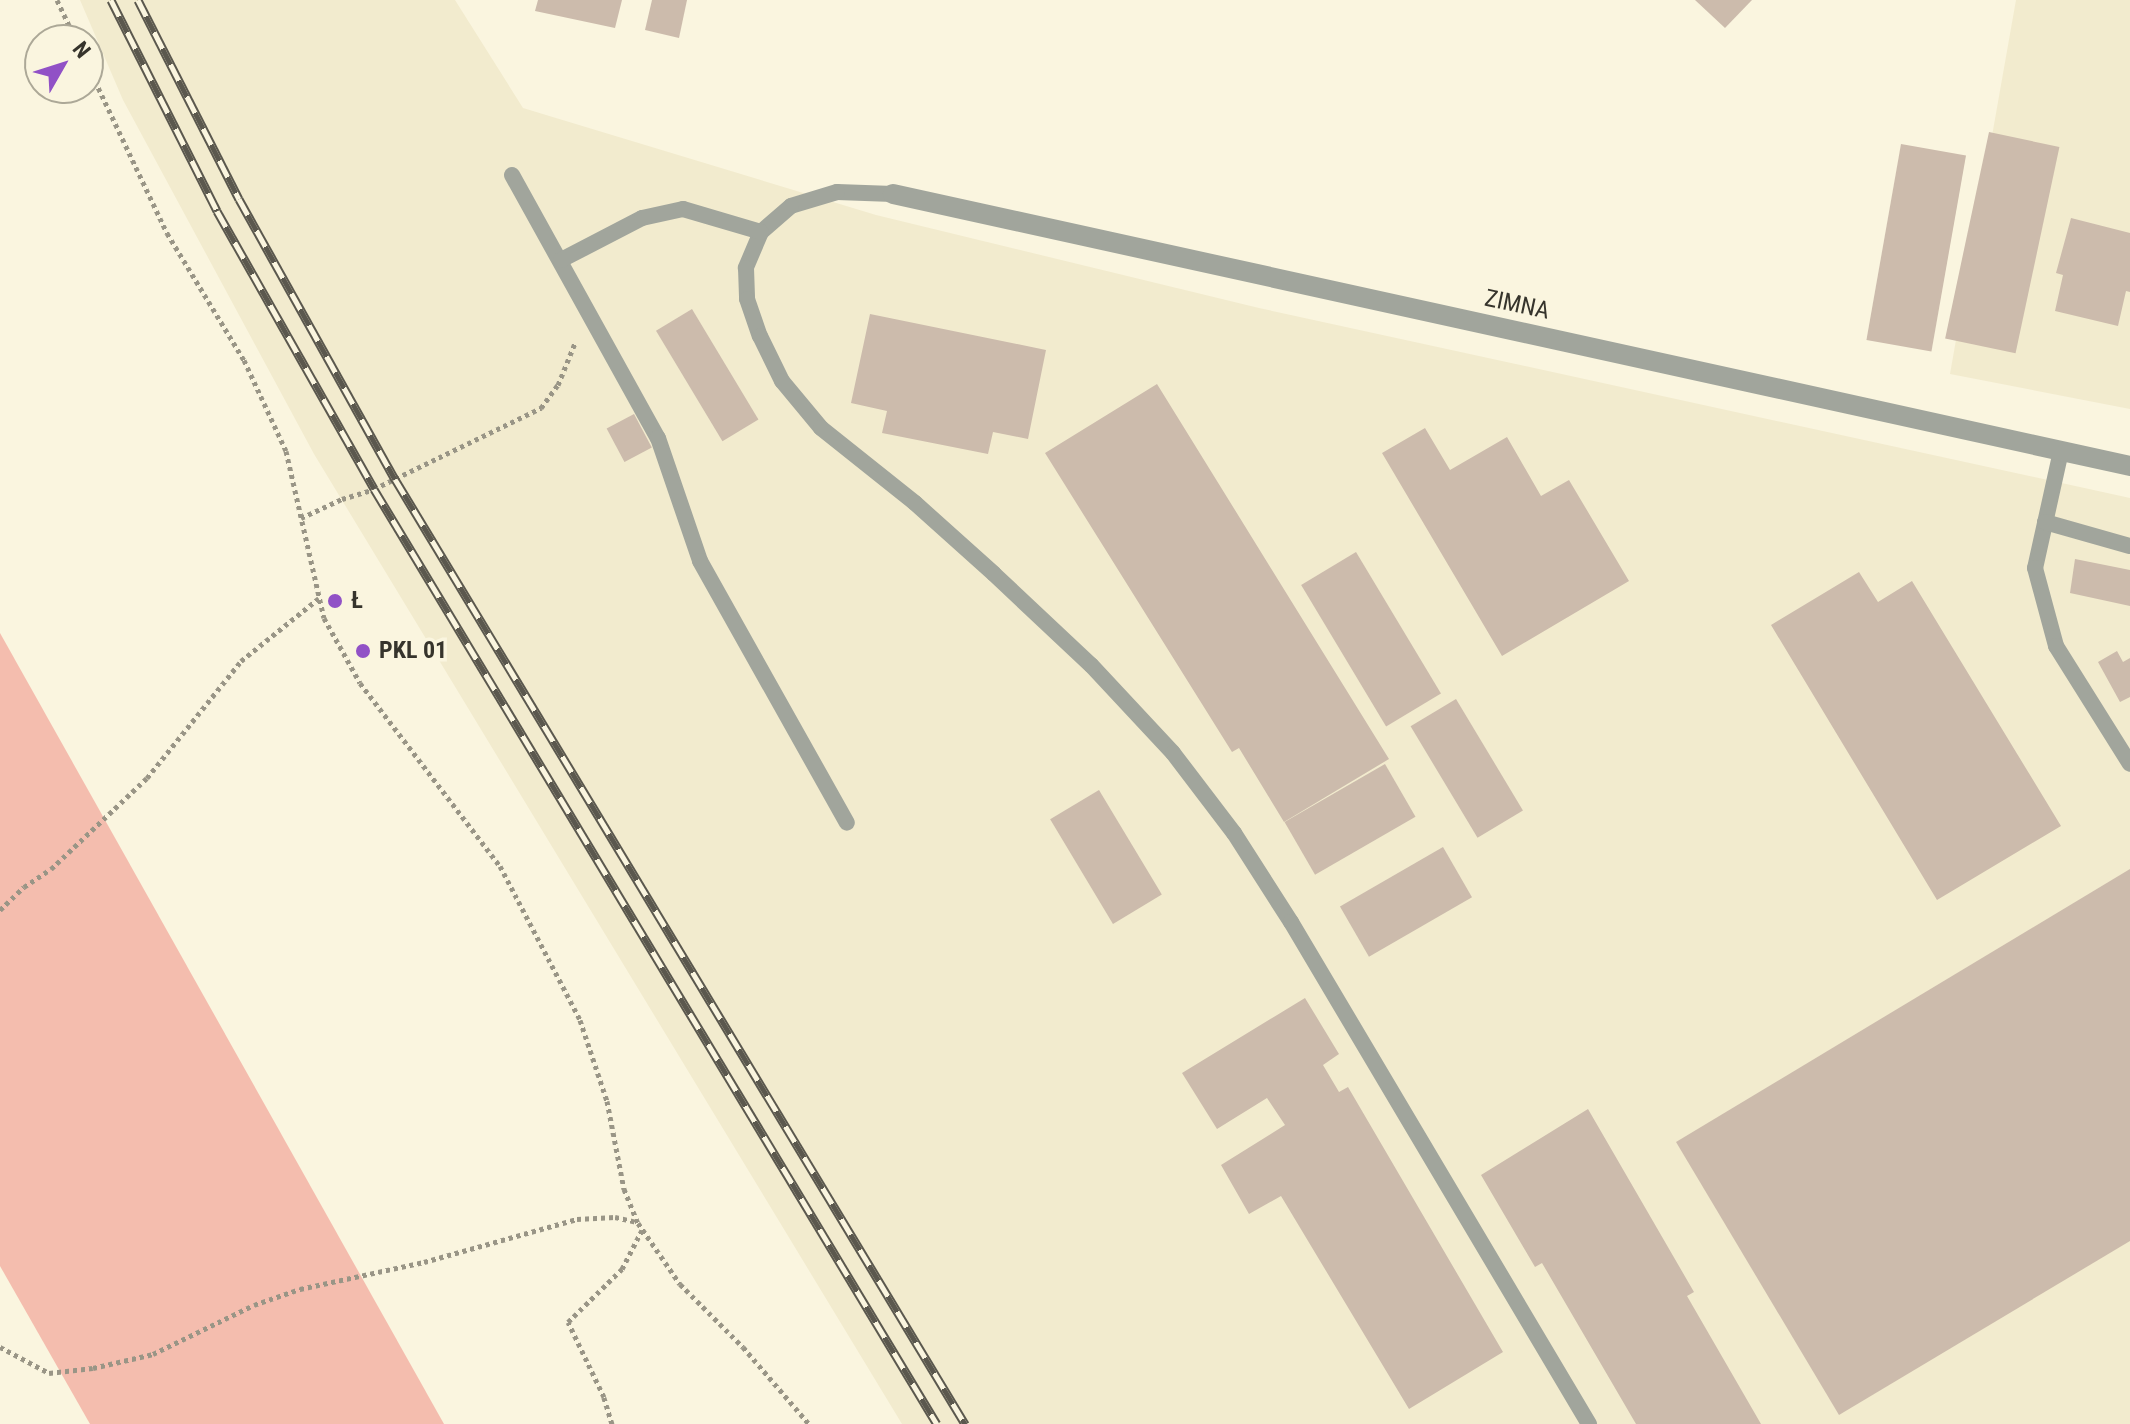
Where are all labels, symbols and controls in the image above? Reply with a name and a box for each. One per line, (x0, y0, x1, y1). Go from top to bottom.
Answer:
north arrow (24, 24, 104, 104)
text: N (68, 37, 95, 63)
street label: ZIMNA (1482, 284, 1552, 326)
place label: Ł (351, 587, 363, 615)
marker: Ł (326, 592, 344, 610)
place label: PKL 01 (379, 637, 447, 665)
marker: PKL 01 (354, 642, 372, 660)

